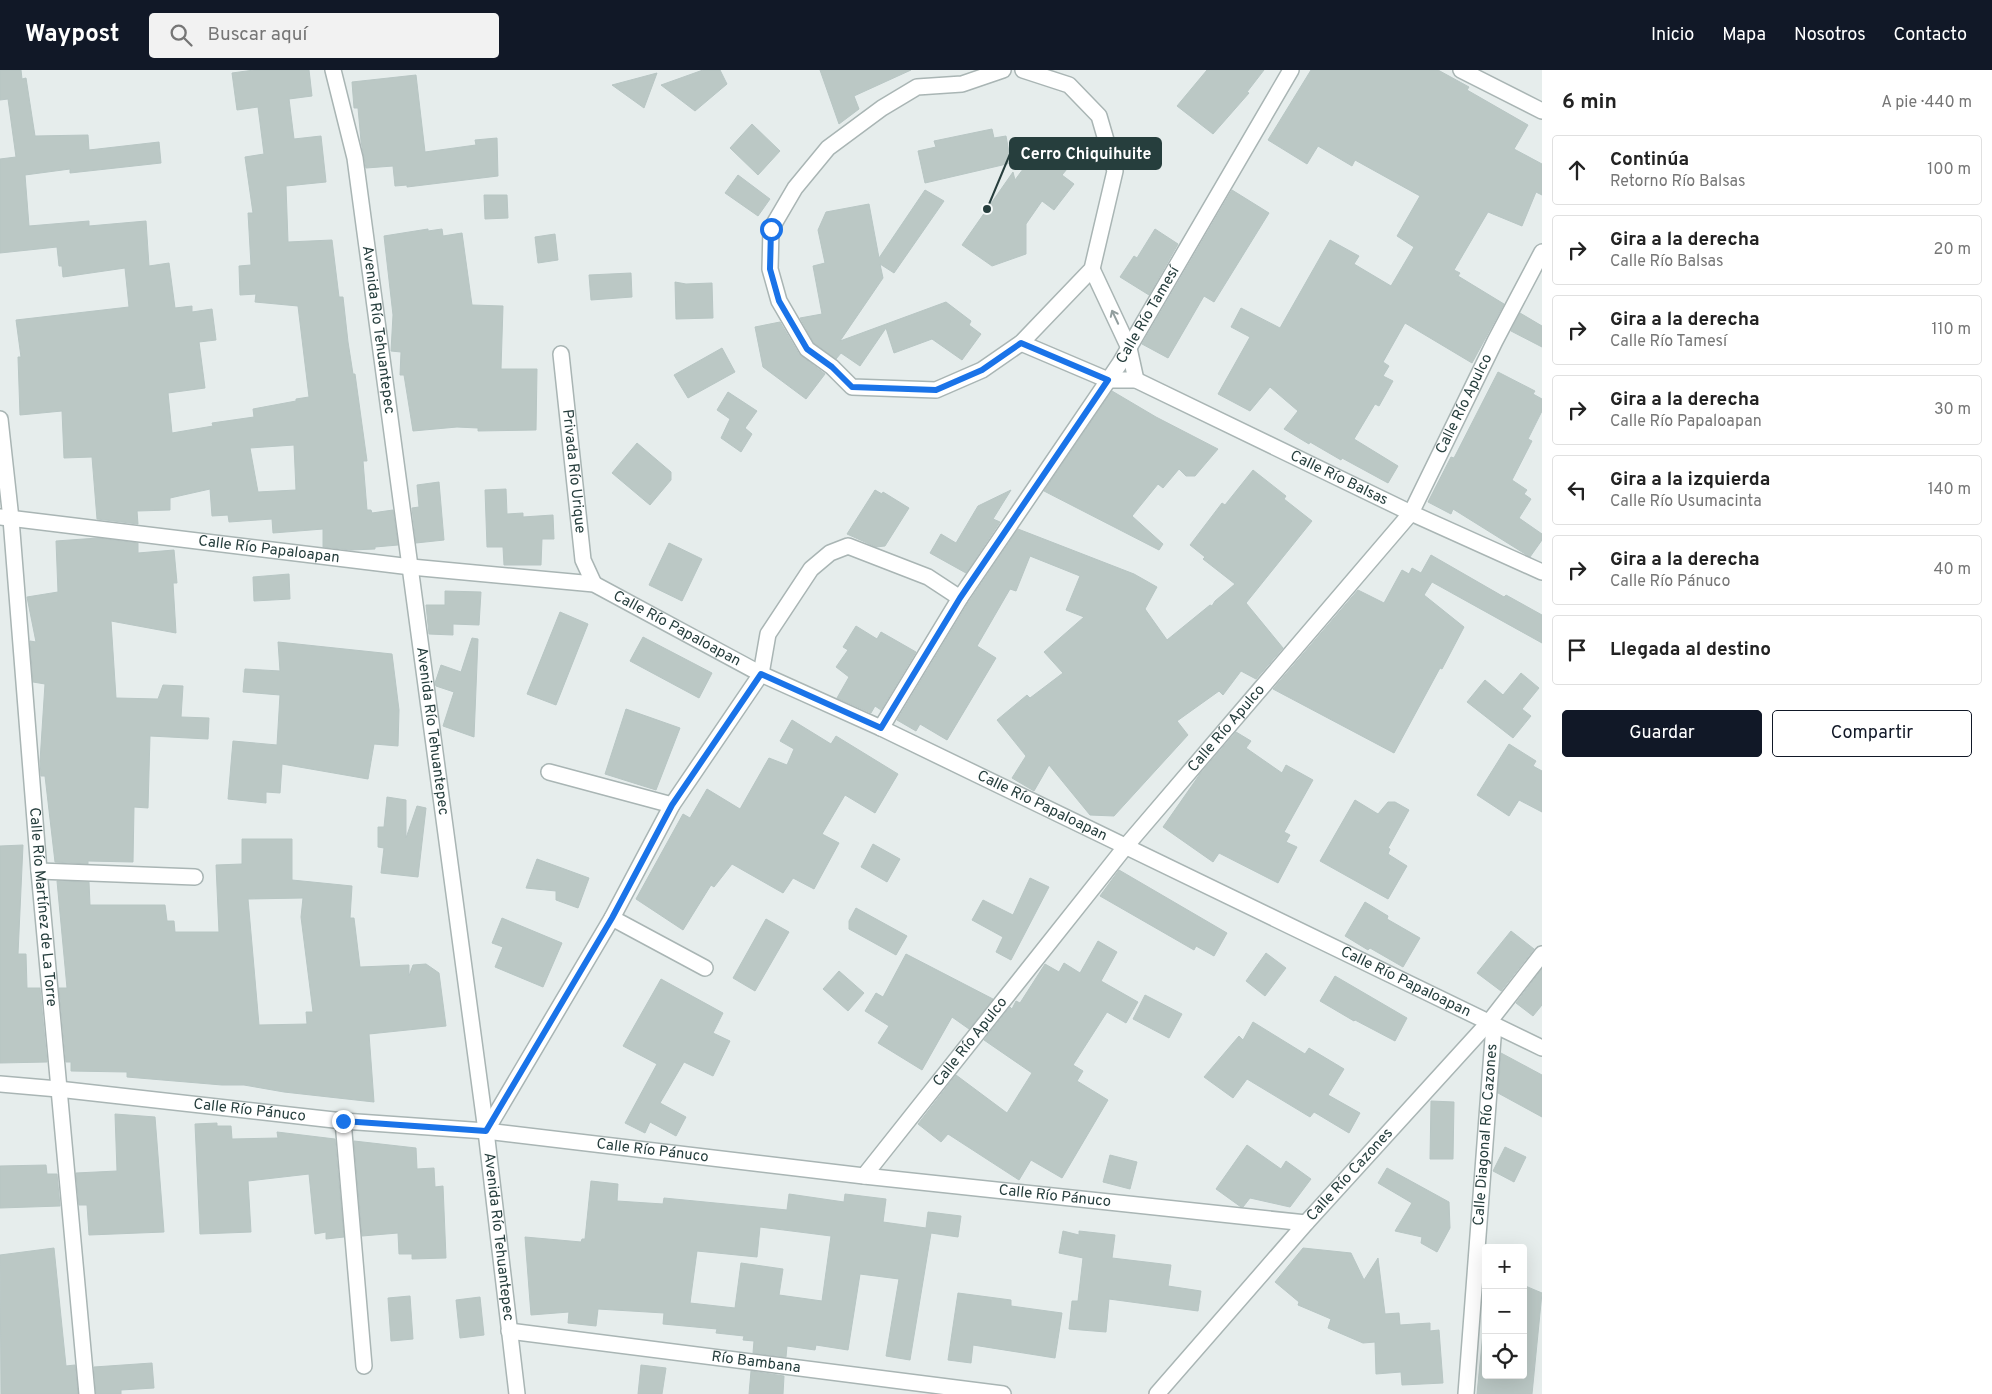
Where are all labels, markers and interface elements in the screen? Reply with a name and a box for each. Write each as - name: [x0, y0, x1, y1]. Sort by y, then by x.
- search box: [149, 13, 499, 58]
- text: Waypost: [25, 20, 119, 50]
- icon: search: [167, 21, 195, 49]
- text: Buscar aquí: [207, 23, 307, 47]
- text: Inicio: [1651, 24, 1694, 47]
- text: Mapa: [1722, 24, 1766, 47]
- text: Nosotros: [1794, 24, 1866, 47]
- text: Contacto: [1894, 24, 1967, 47]
- text: 6 min: [1562, 89, 1617, 116]
- text: A pie · 440 m: [1881, 93, 1972, 113]
- callout: Cerro Chiquihuite: [1010, 138, 1161, 169]
- text: Cerro Chiquihuite: [1021, 145, 1152, 165]
- text: Continúa: [1610, 148, 1689, 172]
- icon: ahead: [1563, 156, 1591, 184]
- text: 100 m: [1927, 160, 1971, 180]
- text: Retorno Río Balsas: [1610, 172, 1745, 192]
- route start: [760, 218, 783, 241]
- text: Gira a la derecha: [1610, 228, 1760, 252]
- icon: right: [1563, 236, 1591, 264]
- text: 20 m: [1934, 240, 1971, 260]
- street label: Avenida Río Tehuantepec: [357, 244, 399, 415]
- text: Calle Río Balsas: [1610, 252, 1723, 272]
- street label: Calle Río Tamesí: [1112, 262, 1184, 367]
- text: Gira a la derecha: [1610, 308, 1760, 332]
- one-way arrow: [1110, 310, 1119, 325]
- icon: right: [1563, 316, 1591, 344]
- text: 110 m: [1931, 320, 1971, 340]
- text: Calle Río Tamesí: [1610, 332, 1727, 352]
- street label: Calle Río Apulco: [1432, 351, 1497, 457]
- text: Gira a la derecha: [1610, 388, 1760, 412]
- icon: right: [1563, 396, 1591, 424]
- text: 30 m: [1934, 400, 1971, 420]
- street label: Privada Río Urique: [557, 408, 590, 534]
- text: Calle Río Papaloapan: [1610, 412, 1762, 432]
- street label: Calle Río Balsas: [1287, 446, 1391, 510]
- text: Gira a la izquierda: [1610, 468, 1770, 492]
- icon: left: [1563, 476, 1591, 504]
- text: 140 m: [1928, 480, 1971, 500]
- text: Calle Río Usumacinta: [1610, 492, 1762, 512]
- street label: Calle Río Papaloapan: [197, 532, 341, 568]
- text: Gira a la derecha: [1610, 548, 1760, 572]
- icon: right: [1563, 556, 1591, 584]
- text: 40 m: [1933, 560, 1971, 580]
- text: Calle Río Pánuco: [1610, 572, 1730, 592]
- street label: Calle Río Papaloapan: [610, 587, 744, 671]
- icon: arrive: [1563, 636, 1591, 664]
- text: Llegada al destino: [1610, 638, 1771, 662]
- street label: Avenida Río Tehuantepec: [411, 646, 453, 816]
- street label: Calle Río Apulco: [1184, 681, 1269, 776]
- button: Guardar: [1562, 710, 1762, 757]
- button: Compartir: [1772, 710, 1972, 757]
- street label: Calle Río Papaloapan: [974, 766, 1110, 846]
- street label: Calle Río Martínez de La Torre: [24, 807, 61, 1008]
- street label: Calle Río Papaloapan: [1337, 942, 1474, 1022]
- street label: Calle Río Apulco: [929, 993, 1012, 1091]
- street label: Calle Diagonal Río Cazones: [1469, 1043, 1502, 1226]
- street label: Calle Río Pánuco: [192, 1095, 307, 1126]
- route end: [332, 1110, 355, 1133]
- street label: Calle Río Cazones: [1303, 1124, 1397, 1225]
- street label: Calle Río Pánuco: [595, 1135, 710, 1167]
- street label: Avenida Río Tehuantepec: [479, 1151, 518, 1322]
- street label: Calle Río Pánuco: [998, 1181, 1112, 1212]
- map controls: [1482, 1244, 1527, 1379]
- button: +: [1482, 1244, 1527, 1289]
- button: −: [1482, 1289, 1527, 1334]
- button: locate: [1482, 1334, 1527, 1379]
- street label: Río Bambana: [710, 1347, 802, 1378]

